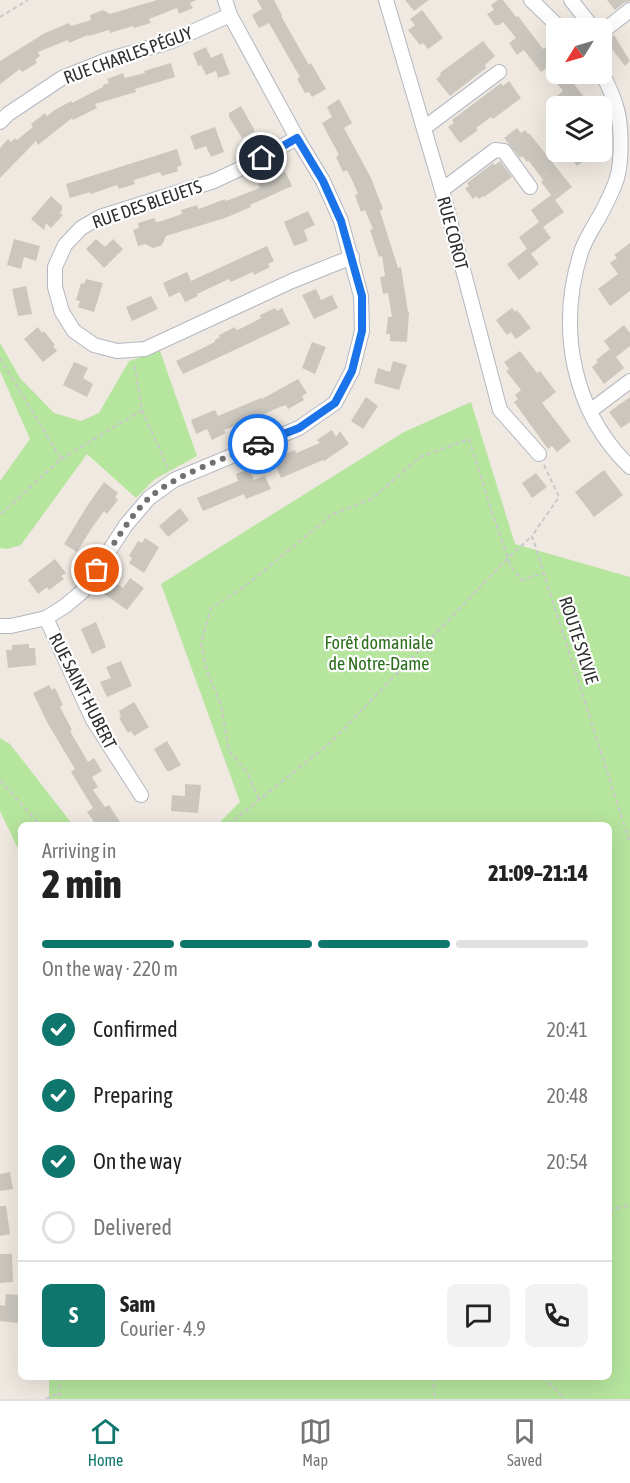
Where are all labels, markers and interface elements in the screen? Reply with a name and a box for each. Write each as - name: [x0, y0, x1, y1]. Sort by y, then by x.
- north arrow: [546, 18, 612, 84]
- map controls: [546, 18, 612, 162]
- street label: RUE CHARLES PÉGUY: [61, 22, 195, 88]
- button: layers: [546, 96, 612, 162]
- pin: [236, 132, 287, 183]
- icon: home: [245, 141, 278, 174]
- street label: RUE DES BLEUETS: [89, 175, 205, 233]
- street label: RUE COROT: [433, 194, 473, 272]
- courier: [228, 414, 288, 474]
- icon: car: [242, 428, 275, 461]
- pin: [71, 544, 122, 595]
- icon: bag: [80, 553, 113, 586]
- street label: ROUTE SYLVIE: [555, 594, 603, 687]
- street label: RUE SAINT-HUBERT: [45, 630, 121, 752]
- park label: Forêt domaniale de Notre-Dame: [325, 632, 433, 674]
- text: Arriving in: [42, 839, 116, 862]
- text: 21:09–21:14: [488, 860, 588, 886]
- text: 2 min: [42, 862, 122, 906]
- text: On the way · 220 m: [42, 957, 178, 980]
- icon: check: [42, 1013, 75, 1046]
- text: Confirmed: [93, 1016, 178, 1042]
- text: 20:41: [546, 1018, 588, 1041]
- icon: check: [42, 1079, 75, 1112]
- text: Preparing: [93, 1082, 173, 1108]
- text: 20:48: [546, 1084, 588, 1107]
- icon: check: [42, 1145, 75, 1178]
- text: On the way: [93, 1148, 182, 1174]
- text: 20:54: [546, 1150, 588, 1173]
- text: Delivered: [93, 1214, 172, 1240]
- button: chat: [447, 1284, 510, 1347]
- button: phone: [525, 1284, 588, 1347]
- text: Sam: [120, 1291, 155, 1317]
- text: S: [69, 1302, 78, 1328]
- text: Courier · 4.9: [120, 1317, 206, 1340]
- tab: Home: [88, 1415, 123, 1469]
- tab: Map: [299, 1415, 332, 1469]
- tab: Saved: [507, 1415, 542, 1469]

